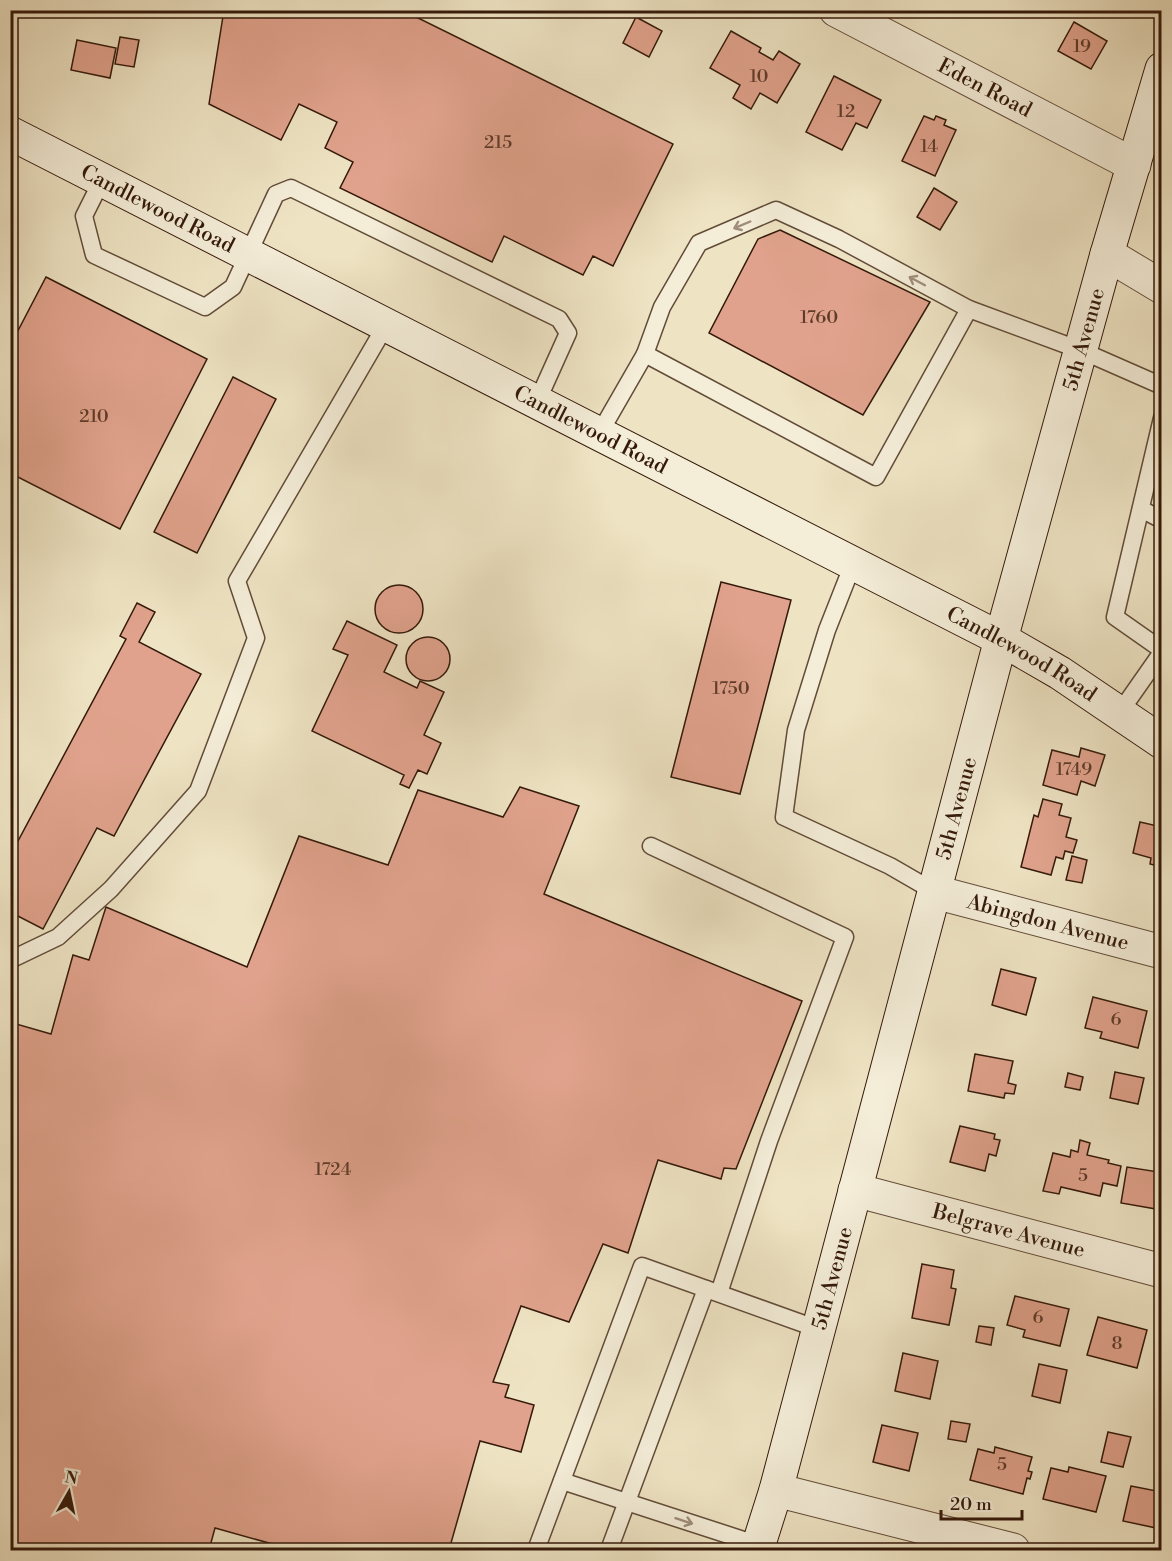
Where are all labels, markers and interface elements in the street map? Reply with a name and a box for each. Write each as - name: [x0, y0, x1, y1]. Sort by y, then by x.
- house number: 19: [1073, 35, 1091, 58]
- street label: Eden Road: [933, 53, 1036, 124]
- house number: 10: [749, 65, 769, 88]
- house number: 12: [837, 100, 855, 123]
- house number: 215: [484, 131, 512, 154]
- house number: 14: [920, 135, 938, 158]
- street label: Candlewood Road: [76, 159, 239, 259]
- one-way arrow: [733, 220, 752, 231]
- one-way arrow: [909, 275, 927, 286]
- street label: 5th Avenue: [1058, 285, 1111, 394]
- house number: 1760: [800, 306, 838, 329]
- street label: Candlewood Road: [509, 380, 672, 480]
- house number: 210: [79, 405, 109, 428]
- street label: Candlewood Road: [942, 601, 1101, 708]
- house number: 1750: [712, 677, 750, 700]
- street label: 5th Avenue: [931, 754, 983, 863]
- house number: 1749: [1056, 758, 1092, 781]
- street label: Abingdon Avenue: [963, 889, 1132, 957]
- house number: 6: [1111, 1008, 1122, 1031]
- house number: 1724: [315, 1158, 352, 1181]
- house number: 5: [1078, 1164, 1088, 1187]
- street label: Belgrave Avenue: [928, 1199, 1088, 1264]
- street label: 5th Avenue: [807, 1224, 859, 1333]
- house number: 6: [1033, 1306, 1044, 1329]
- house number: 8: [1111, 1332, 1123, 1355]
- house number: 5: [997, 1453, 1007, 1476]
- north arrow: [39, 1462, 99, 1522]
- text: N: [63, 1467, 79, 1489]
- scale bar: [941, 1483, 1022, 1521]
- text: 20 m: [950, 1493, 992, 1516]
- one-way arrow: [674, 1516, 693, 1527]

